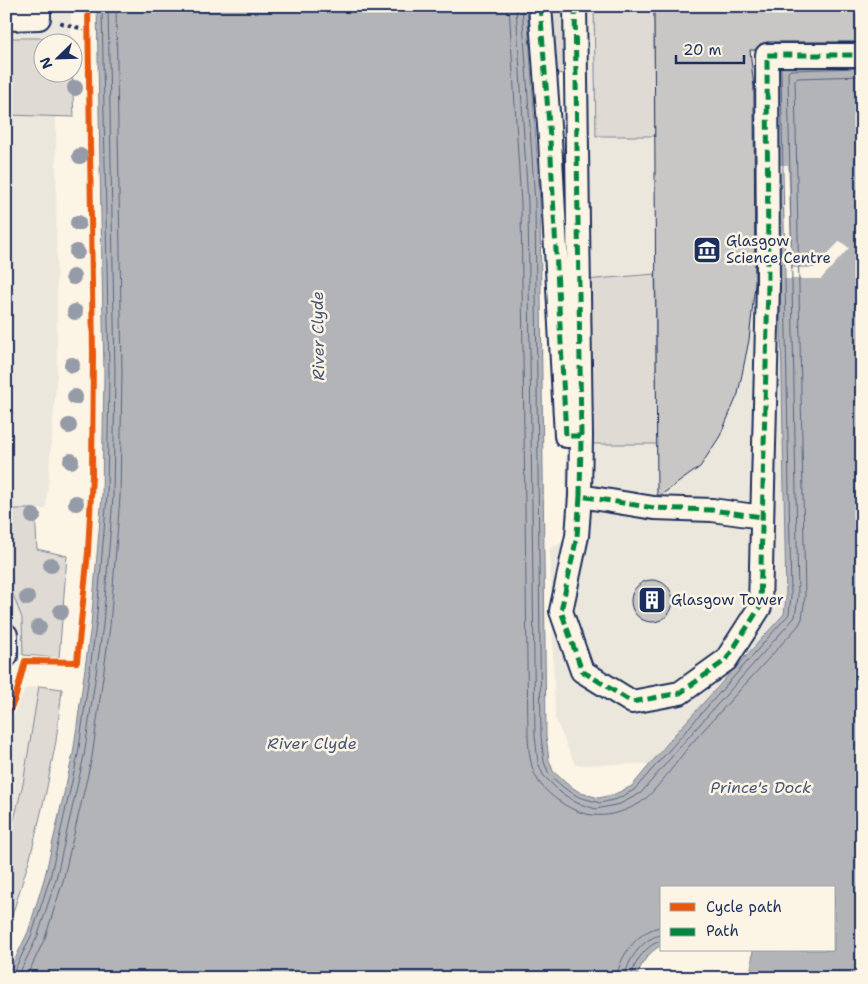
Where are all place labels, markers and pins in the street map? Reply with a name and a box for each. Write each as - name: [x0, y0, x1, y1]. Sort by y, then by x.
- place label: Glasgow Science Centre: [726, 231, 831, 268]
- museum icon: Glasgow Science Centre: [692, 235, 722, 265]
- building icon: Glasgow Tower: [637, 585, 667, 615]
- place label: Glasgow Tower: [671, 590, 784, 610]

